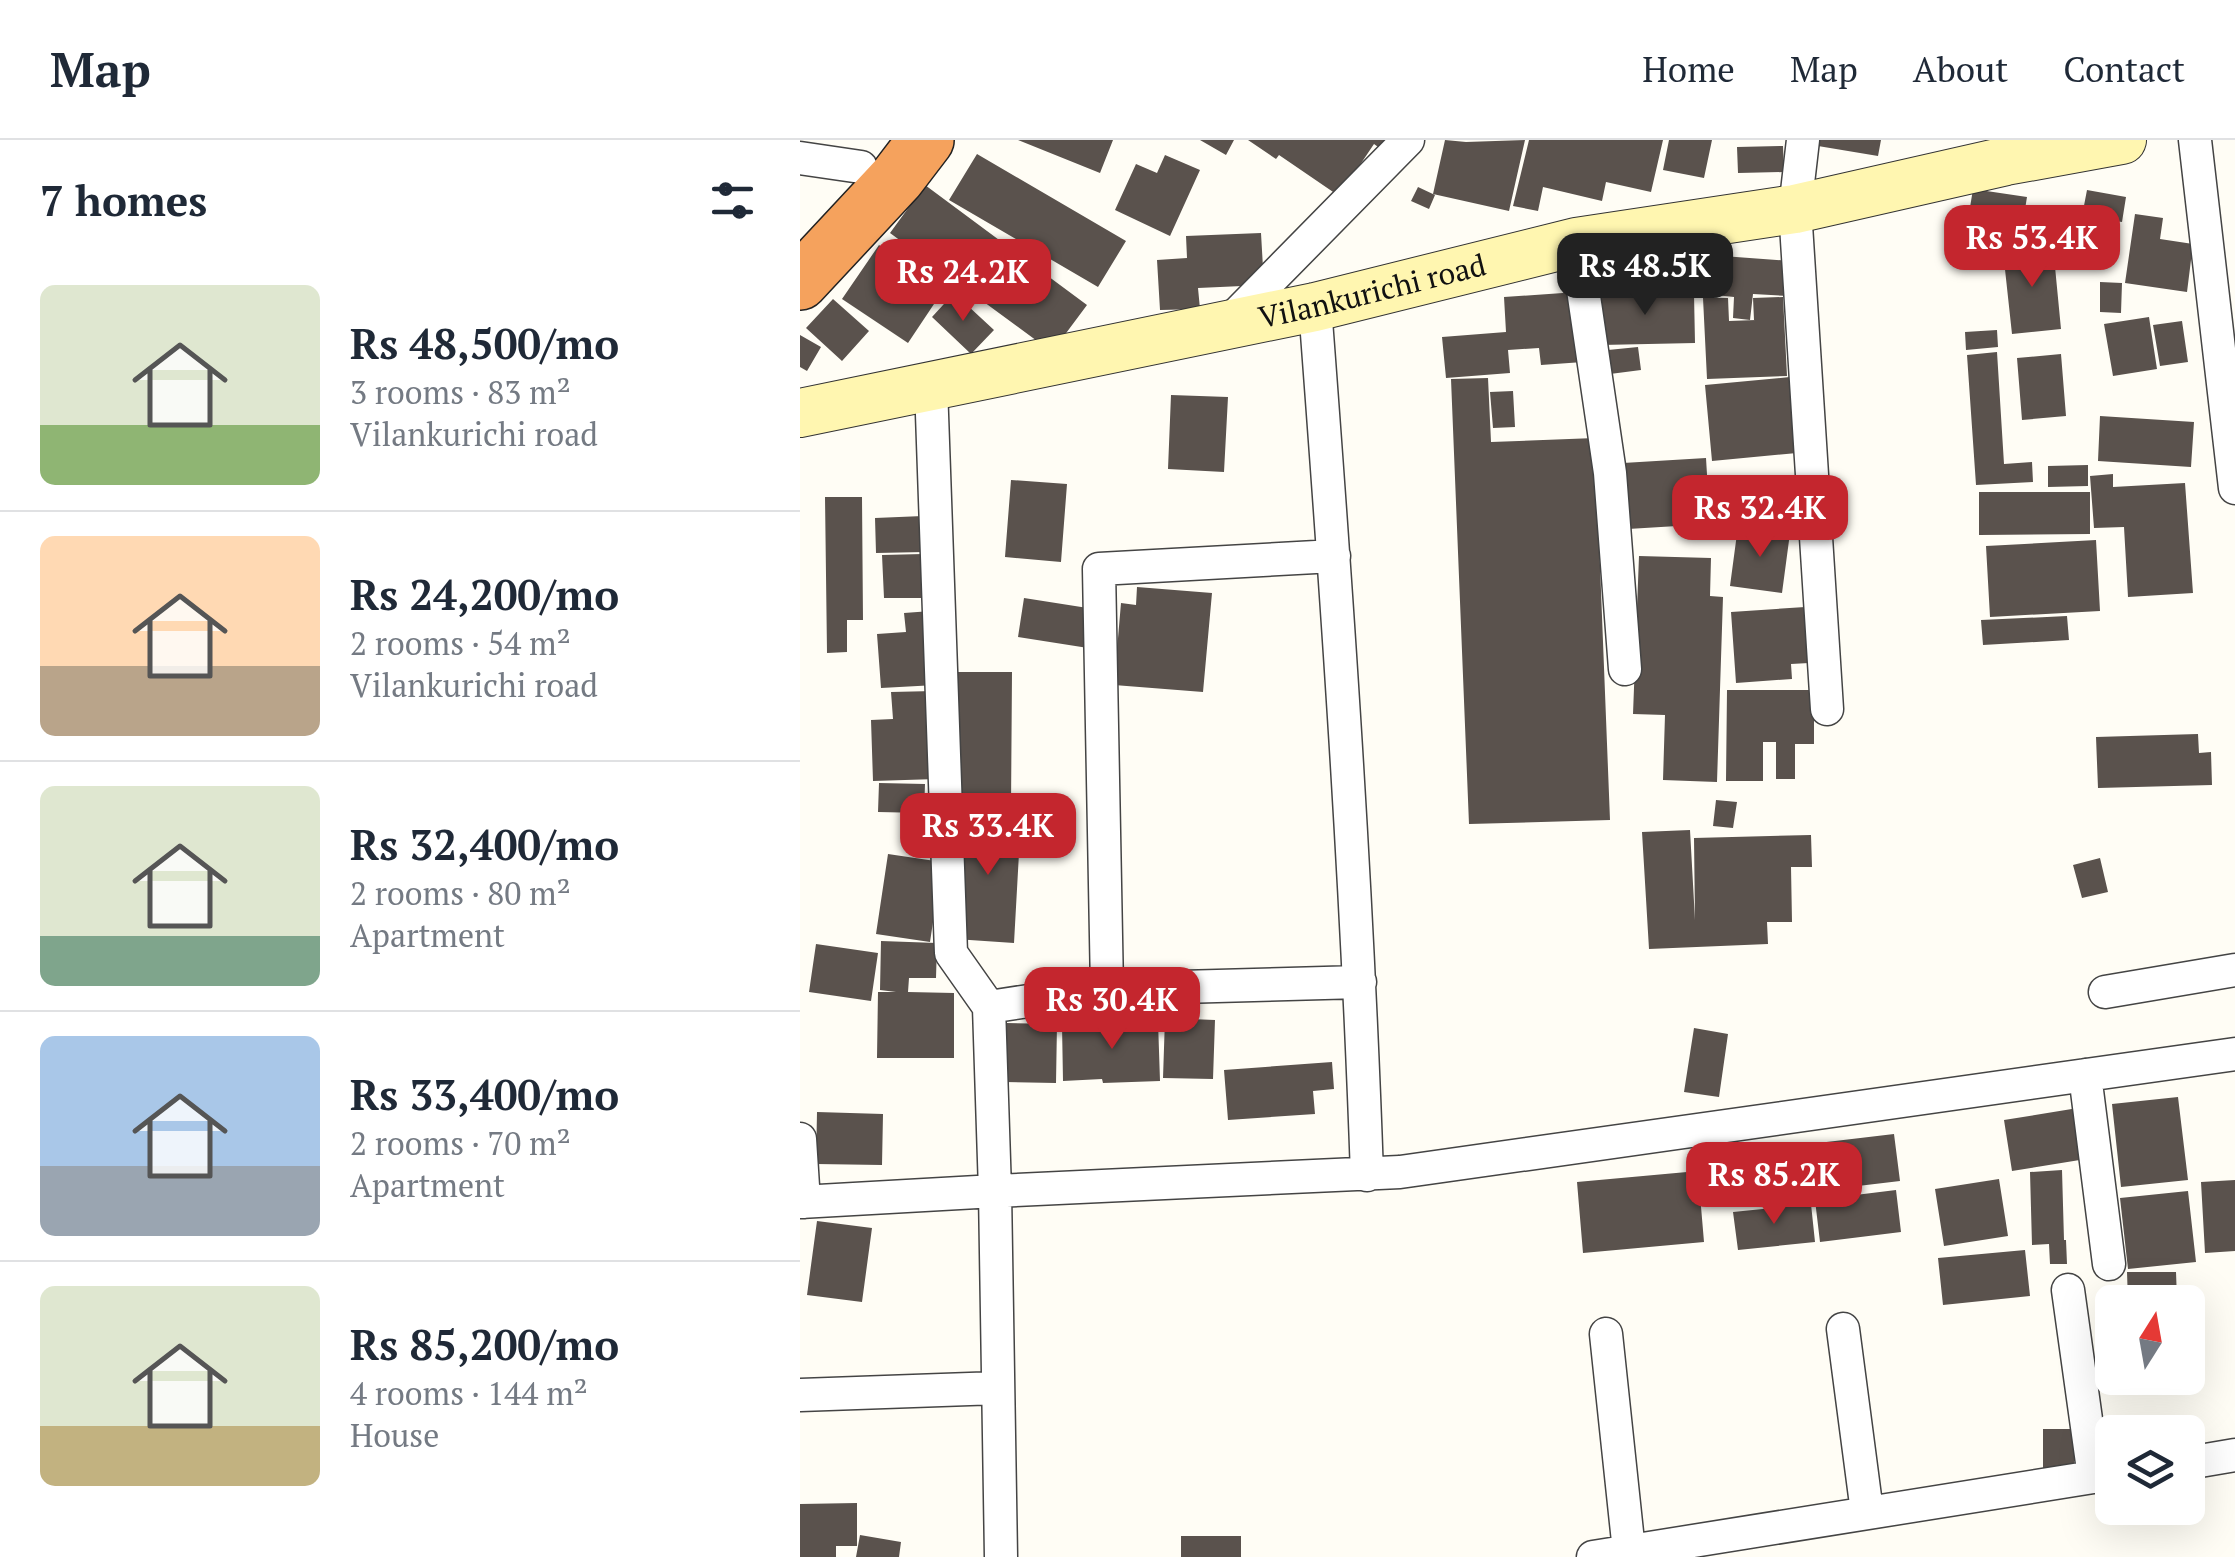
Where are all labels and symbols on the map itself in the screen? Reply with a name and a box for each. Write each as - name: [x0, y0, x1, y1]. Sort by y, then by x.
- pin: Rs 53.4K: [1929, 205, 2135, 290]
- pin: Rs 48.5K: [1542, 233, 1748, 318]
- pin: Rs 24.2K: [860, 239, 1066, 324]
- street label: Vilankurichi road: [1255, 244, 1490, 337]
- pin: Rs 32.4K: [1657, 475, 1863, 560]
- pin: Rs 33.4K: [885, 793, 1091, 878]
- pin: Rs 30.4K: [1009, 967, 1215, 1052]
- pin: Rs 85.2K: [1671, 1142, 1877, 1227]
- north arrow: [2095, 1285, 2205, 1395]

